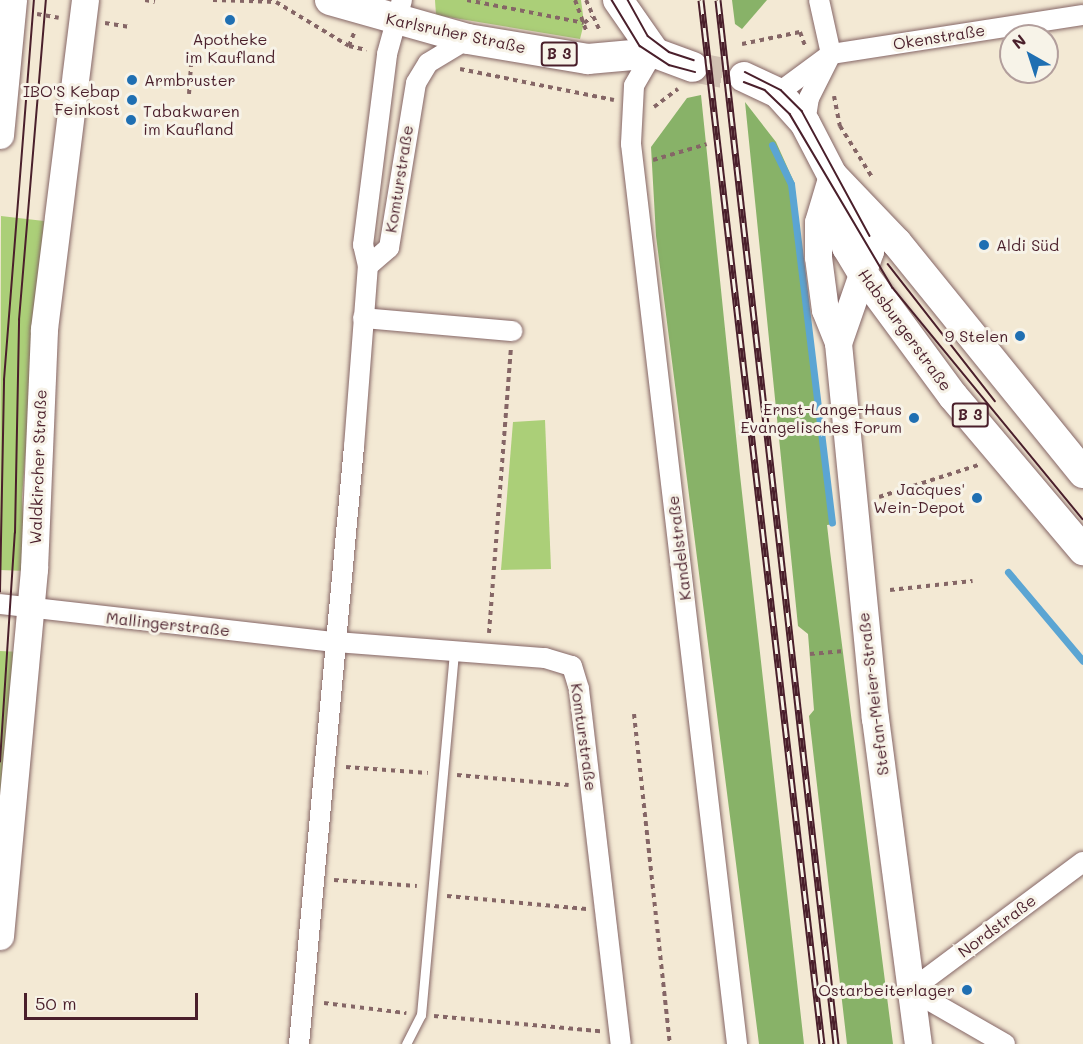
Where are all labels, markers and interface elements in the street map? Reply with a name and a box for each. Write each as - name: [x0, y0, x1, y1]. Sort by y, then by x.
- street label: Karlsruher Straße: [384, 9, 528, 57]
- marker: Apotheke im Kaufland: [223, 13, 237, 27]
- street label: Okenstraße: [892, 20, 986, 54]
- north arrow: [999, 24, 1059, 84]
- place label: Apotheke im Kaufland: [185, 29, 275, 67]
- text: N: [1007, 29, 1030, 53]
- road number: B 3: [540, 42, 578, 66]
- place label: Armbruster: [144, 70, 236, 90]
- marker: Armbruster: [125, 73, 139, 87]
- place label: IBO'S Kebap Feinkost: [23, 81, 120, 119]
- marker: IBO'S Kebap Feinkost: [125, 93, 139, 107]
- place label: Tabakwaren im Kaufland: [143, 101, 240, 139]
- marker: Tabakwaren im Kaufland: [124, 113, 138, 127]
- street label: Komturstraße: [381, 124, 417, 234]
- place label: Aldi Süd: [996, 235, 1059, 255]
- marker: Aldi Süd: [977, 238, 991, 252]
- street label: Habsburgerstraße: [854, 265, 956, 395]
- place label: 9 Stelen: [945, 326, 1008, 346]
- marker: 9 Stelen: [1013, 329, 1027, 343]
- street label: Waldkircher Straße: [26, 389, 50, 545]
- place label: Ernst-Lange-Haus Evangelisches Forum: [740, 399, 902, 437]
- road number: B 3: [950, 403, 990, 427]
- marker: Ernst-Lange-Haus Evangelisches Forum: [907, 411, 921, 425]
- place label: Jacques' Wein-Depot: [873, 479, 965, 517]
- marker: Jacques' Wein-Depot: [970, 491, 984, 505]
- street label: Kandelstraße: [663, 494, 695, 602]
- street label: Mallingerstraße: [105, 608, 231, 640]
- street label: Stefan-Meier-Straße: [853, 611, 893, 777]
- street label: Komturstraße: [567, 682, 601, 792]
- street label: Nordstraße: [954, 891, 1040, 961]
- place label: Ostarbeiterlager: [818, 980, 955, 1000]
- scale bar: [27, 981, 201, 1019]
- marker: Ostarbeiterlager: [960, 983, 974, 997]
- text: 50 m: [35, 991, 77, 1015]

